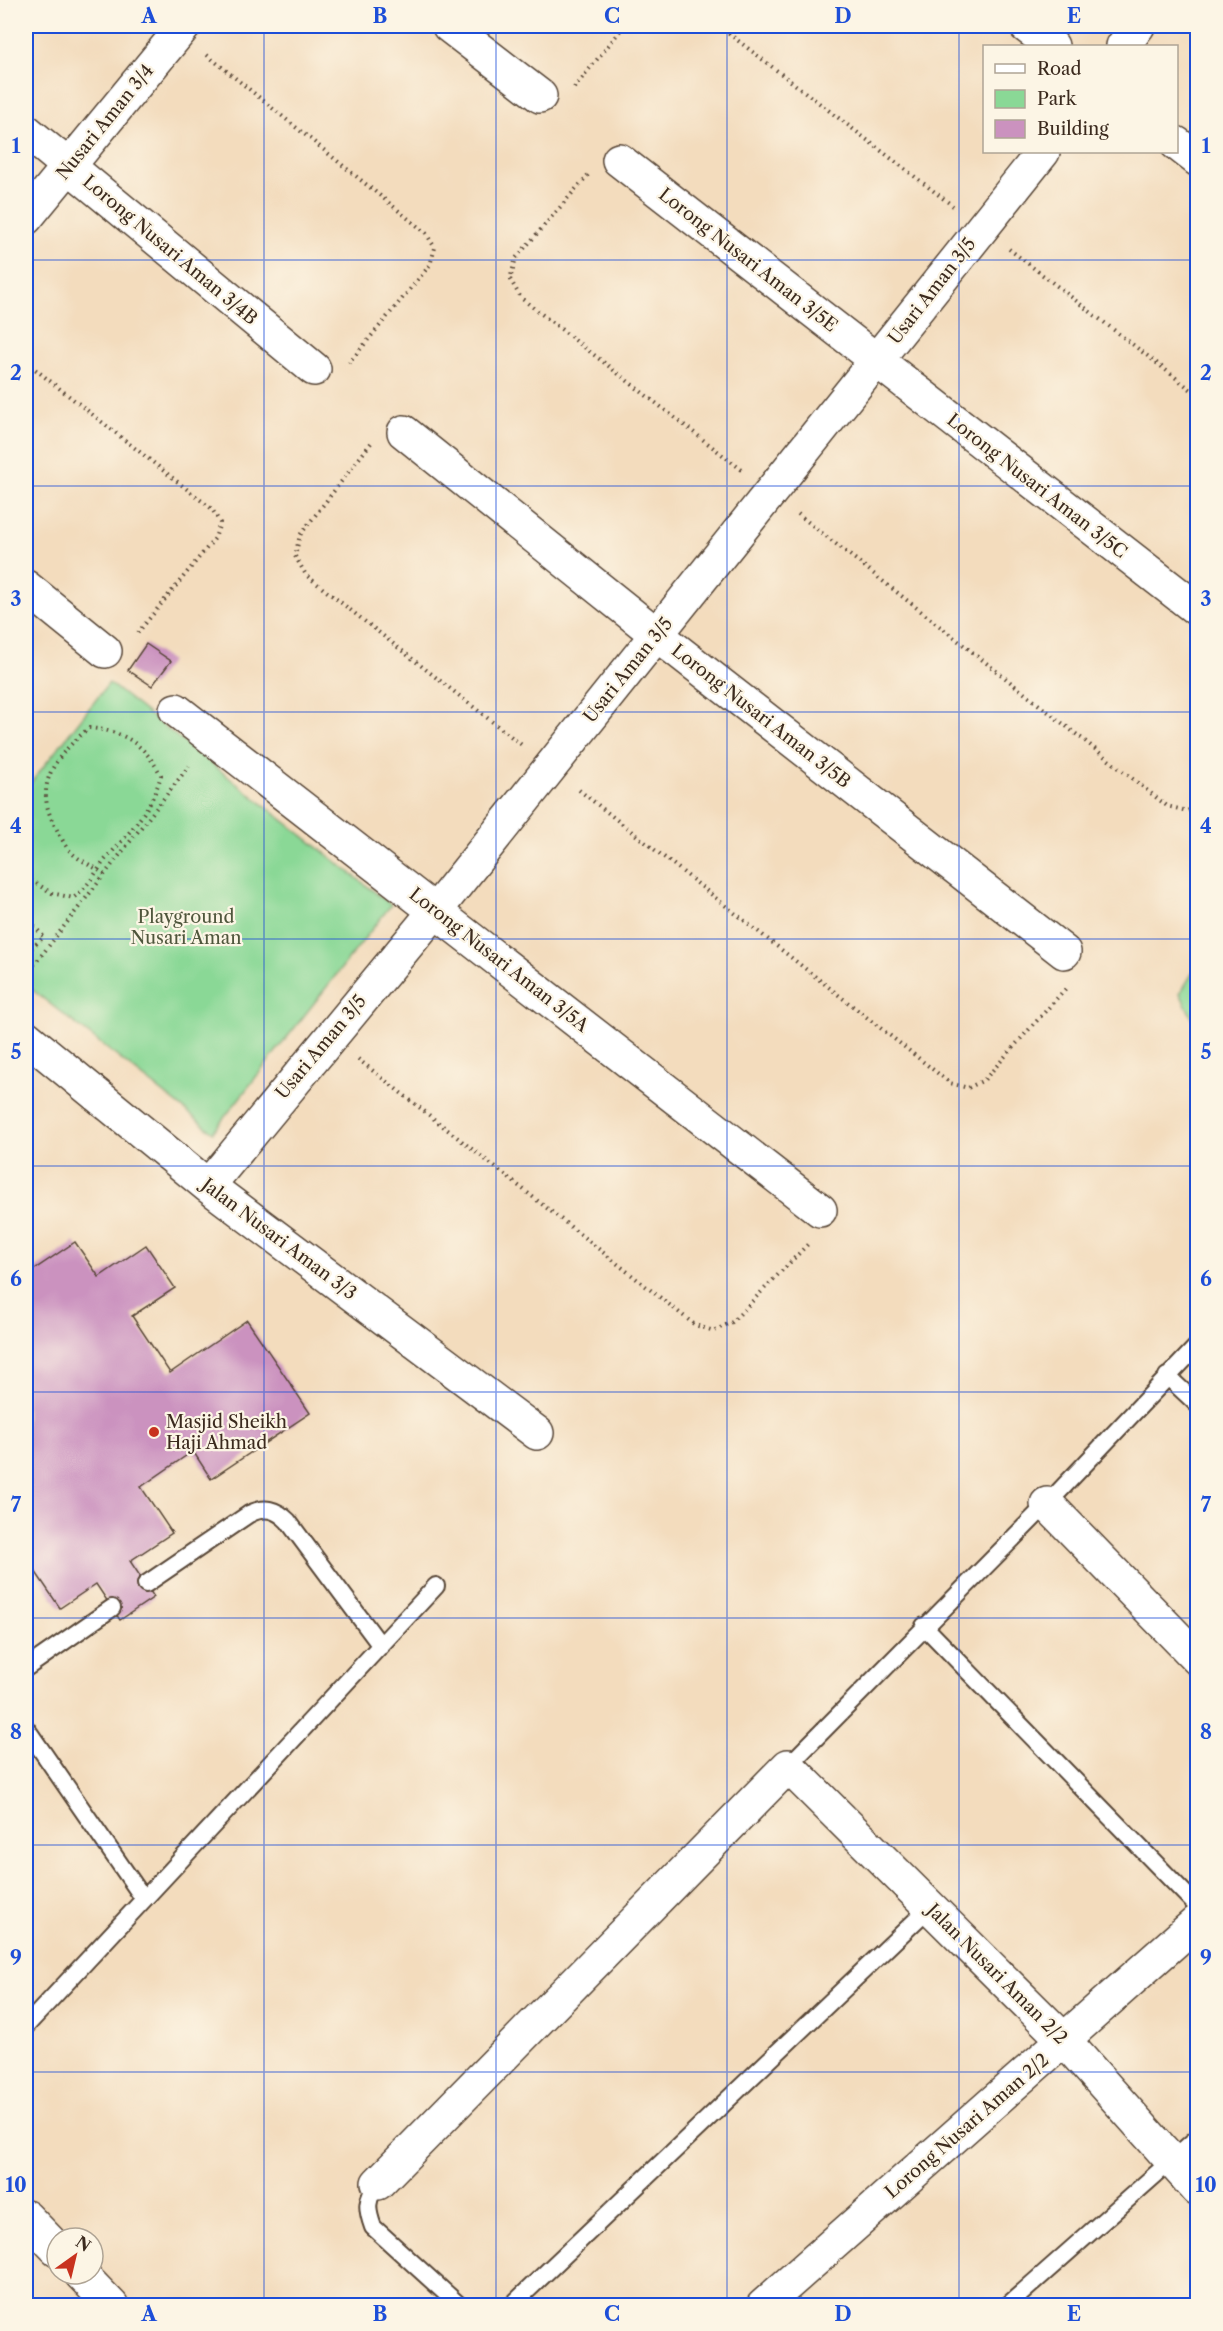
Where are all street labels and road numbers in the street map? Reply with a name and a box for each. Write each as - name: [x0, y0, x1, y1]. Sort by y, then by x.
- street label: Nusari Aman 3/4: [52, 60, 158, 184]
- street label: Lorong Nusari Aman 3/4B: [78, 170, 262, 330]
- street label: Lorong Nusari Aman 3/5E: [654, 183, 842, 337]
- street label: Usari Aman 3/5: [884, 233, 980, 349]
- street label: Lorong Nusari Aman 3/5C: [943, 409, 1131, 563]
- street label: Usari Aman 3/5: [579, 613, 677, 727]
- street label: Lorong Nusari Aman 3/5B: [667, 639, 855, 793]
- street label: Lorong Nusari Aman 3/5A: [405, 883, 594, 1037]
- street label: Usari Aman 3/5: [271, 990, 371, 1104]
- street label: Jalan Nusari Aman 3/3: [195, 1172, 361, 1304]
- street label: Jalan Nusari Aman 2/2: [920, 1897, 1072, 2049]
- street label: Lorong Nusari Aman 2/2: [881, 2049, 1053, 2203]

